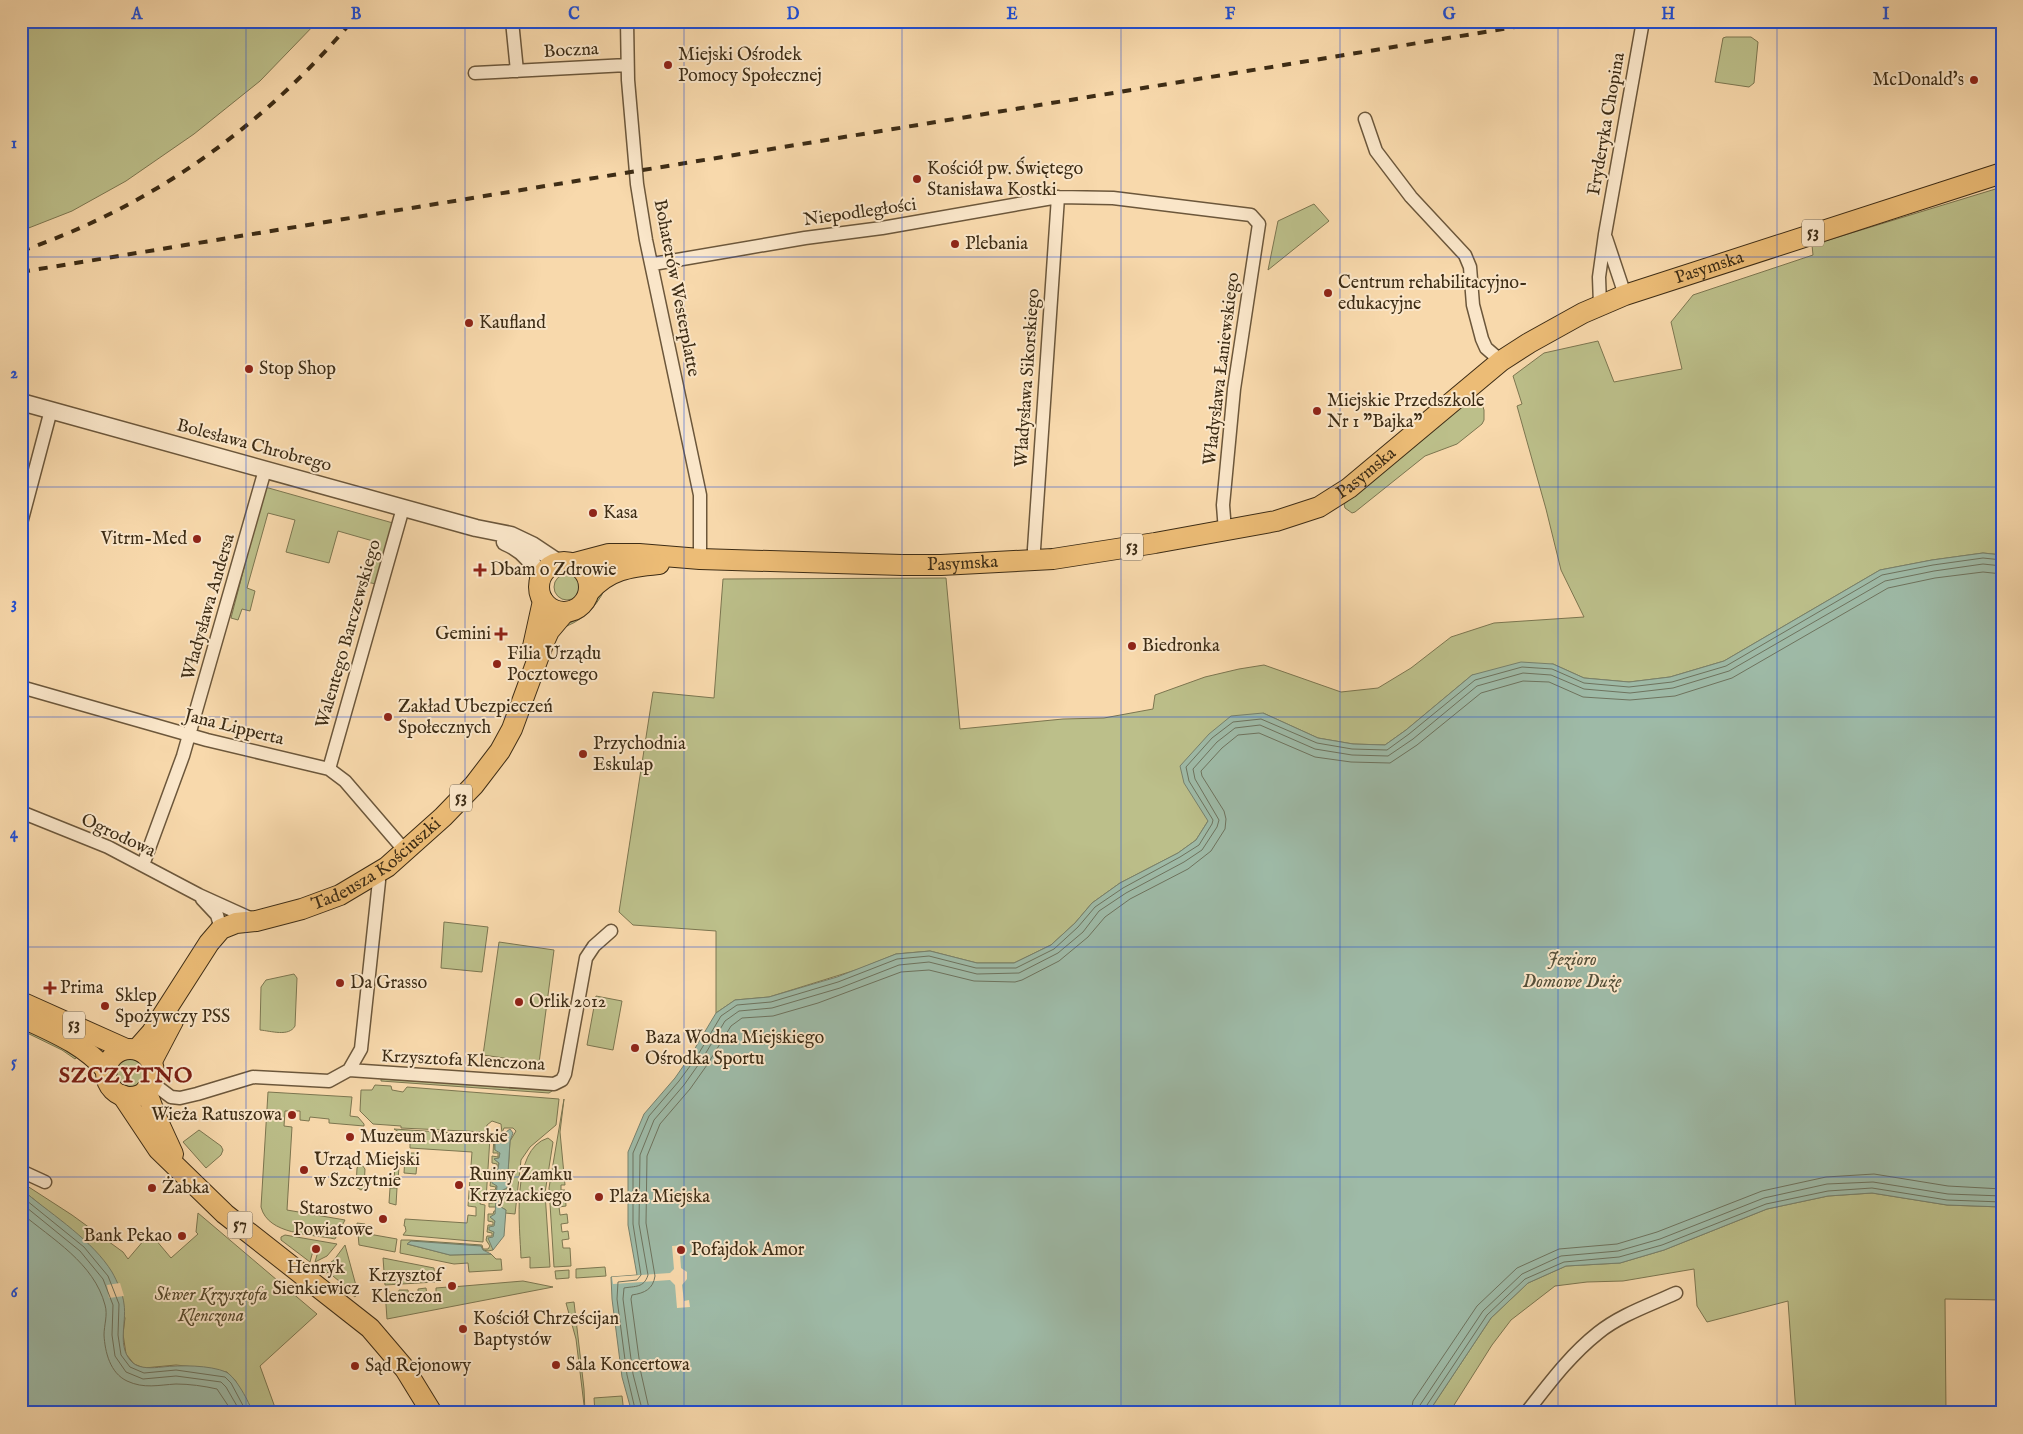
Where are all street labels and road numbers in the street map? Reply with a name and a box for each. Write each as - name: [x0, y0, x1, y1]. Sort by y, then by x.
- street label: Boczna: [543, 38, 599, 64]
- street label: Fryderyka Chopina: [1583, 51, 1631, 197]
- street label: Niepodległości: [802, 194, 918, 232]
- street label: Bohaterów Westerplatte: [648, 197, 704, 379]
- road number: 53: [1802, 220, 1824, 247]
- street label: Pasymska: [1672, 246, 1747, 290]
- street label: Władysława Łaniewskiego: [1199, 271, 1245, 467]
- street label: Władysława Sikorskiego: [1010, 287, 1046, 468]
- street label: Bolesława Chrobrego: [174, 414, 334, 478]
- street label: Pasymska: [1332, 442, 1401, 505]
- street label: Władysława Andersa: [177, 531, 241, 683]
- road number: 53: [1121, 534, 1143, 560]
- street label: Walentego Barczewskiego: [311, 537, 387, 731]
- street label: Pasymska: [927, 550, 999, 577]
- street label: Jana Lipperta: [180, 704, 286, 752]
- road number: 53: [450, 784, 472, 811]
- street label: Ogrodowa: [77, 809, 159, 863]
- street label: Tadeusza Kościuszki: [308, 813, 446, 916]
- road number: 53: [63, 1012, 85, 1038]
- street label: Krzysztofa Klenczona: [380, 1045, 546, 1077]
- road number: 57: [228, 1212, 252, 1238]

